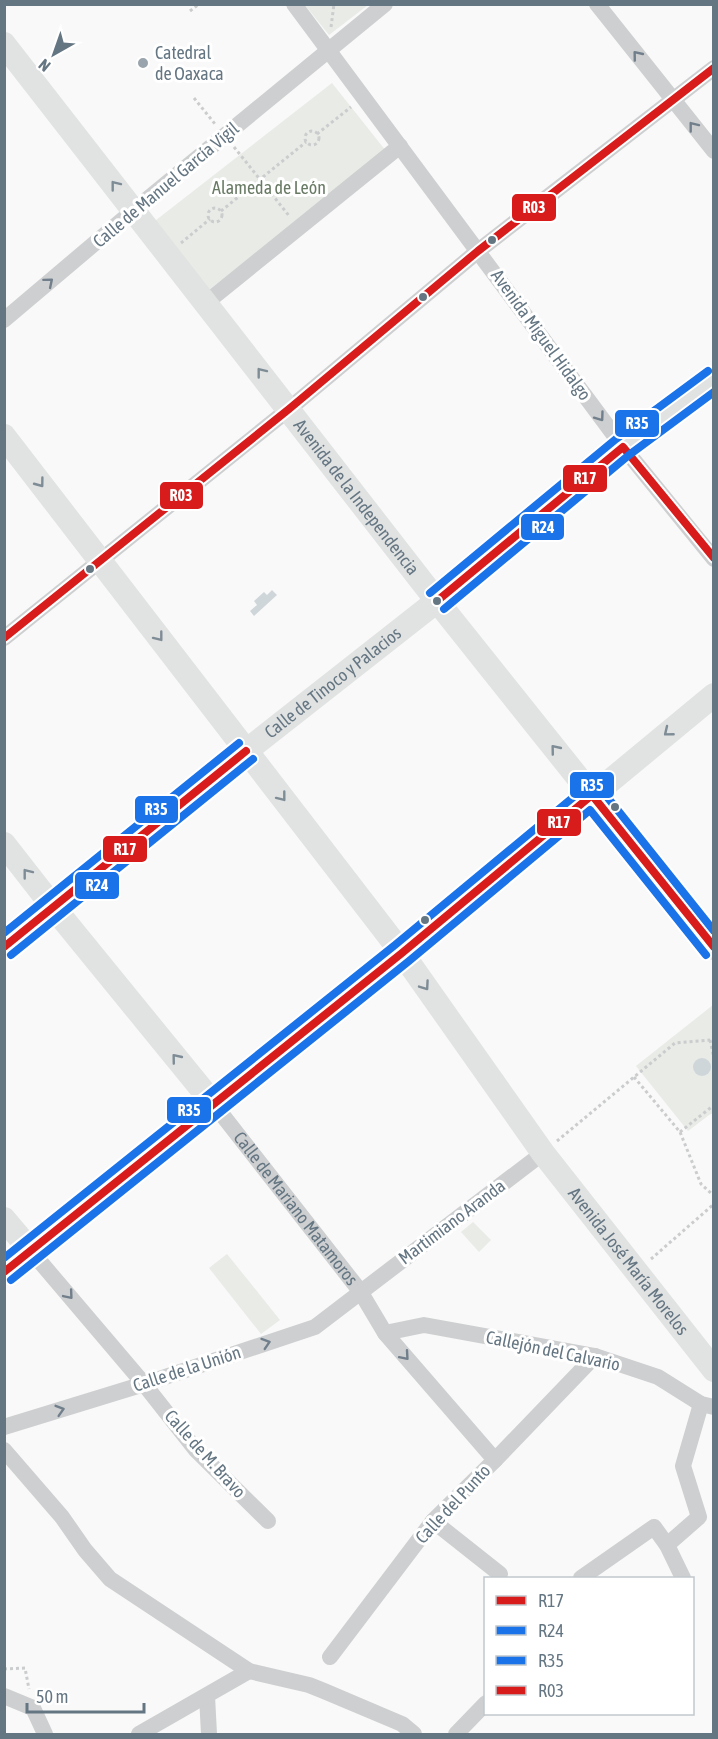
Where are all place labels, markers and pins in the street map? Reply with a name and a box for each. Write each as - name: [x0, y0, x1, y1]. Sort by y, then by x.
- place label: Catedral de Oaxaca: [155, 42, 224, 84]
- marker: Catedral de Oaxaca: [136, 56, 150, 70]
- unlabelled marker: [486, 234, 498, 246]
- unlabelled marker: [417, 291, 429, 303]
- unlabelled marker: [84, 563, 96, 575]
- unlabelled marker: [431, 595, 443, 607]
- unlabelled marker: [609, 801, 621, 813]
- unlabelled marker: [419, 914, 431, 926]

